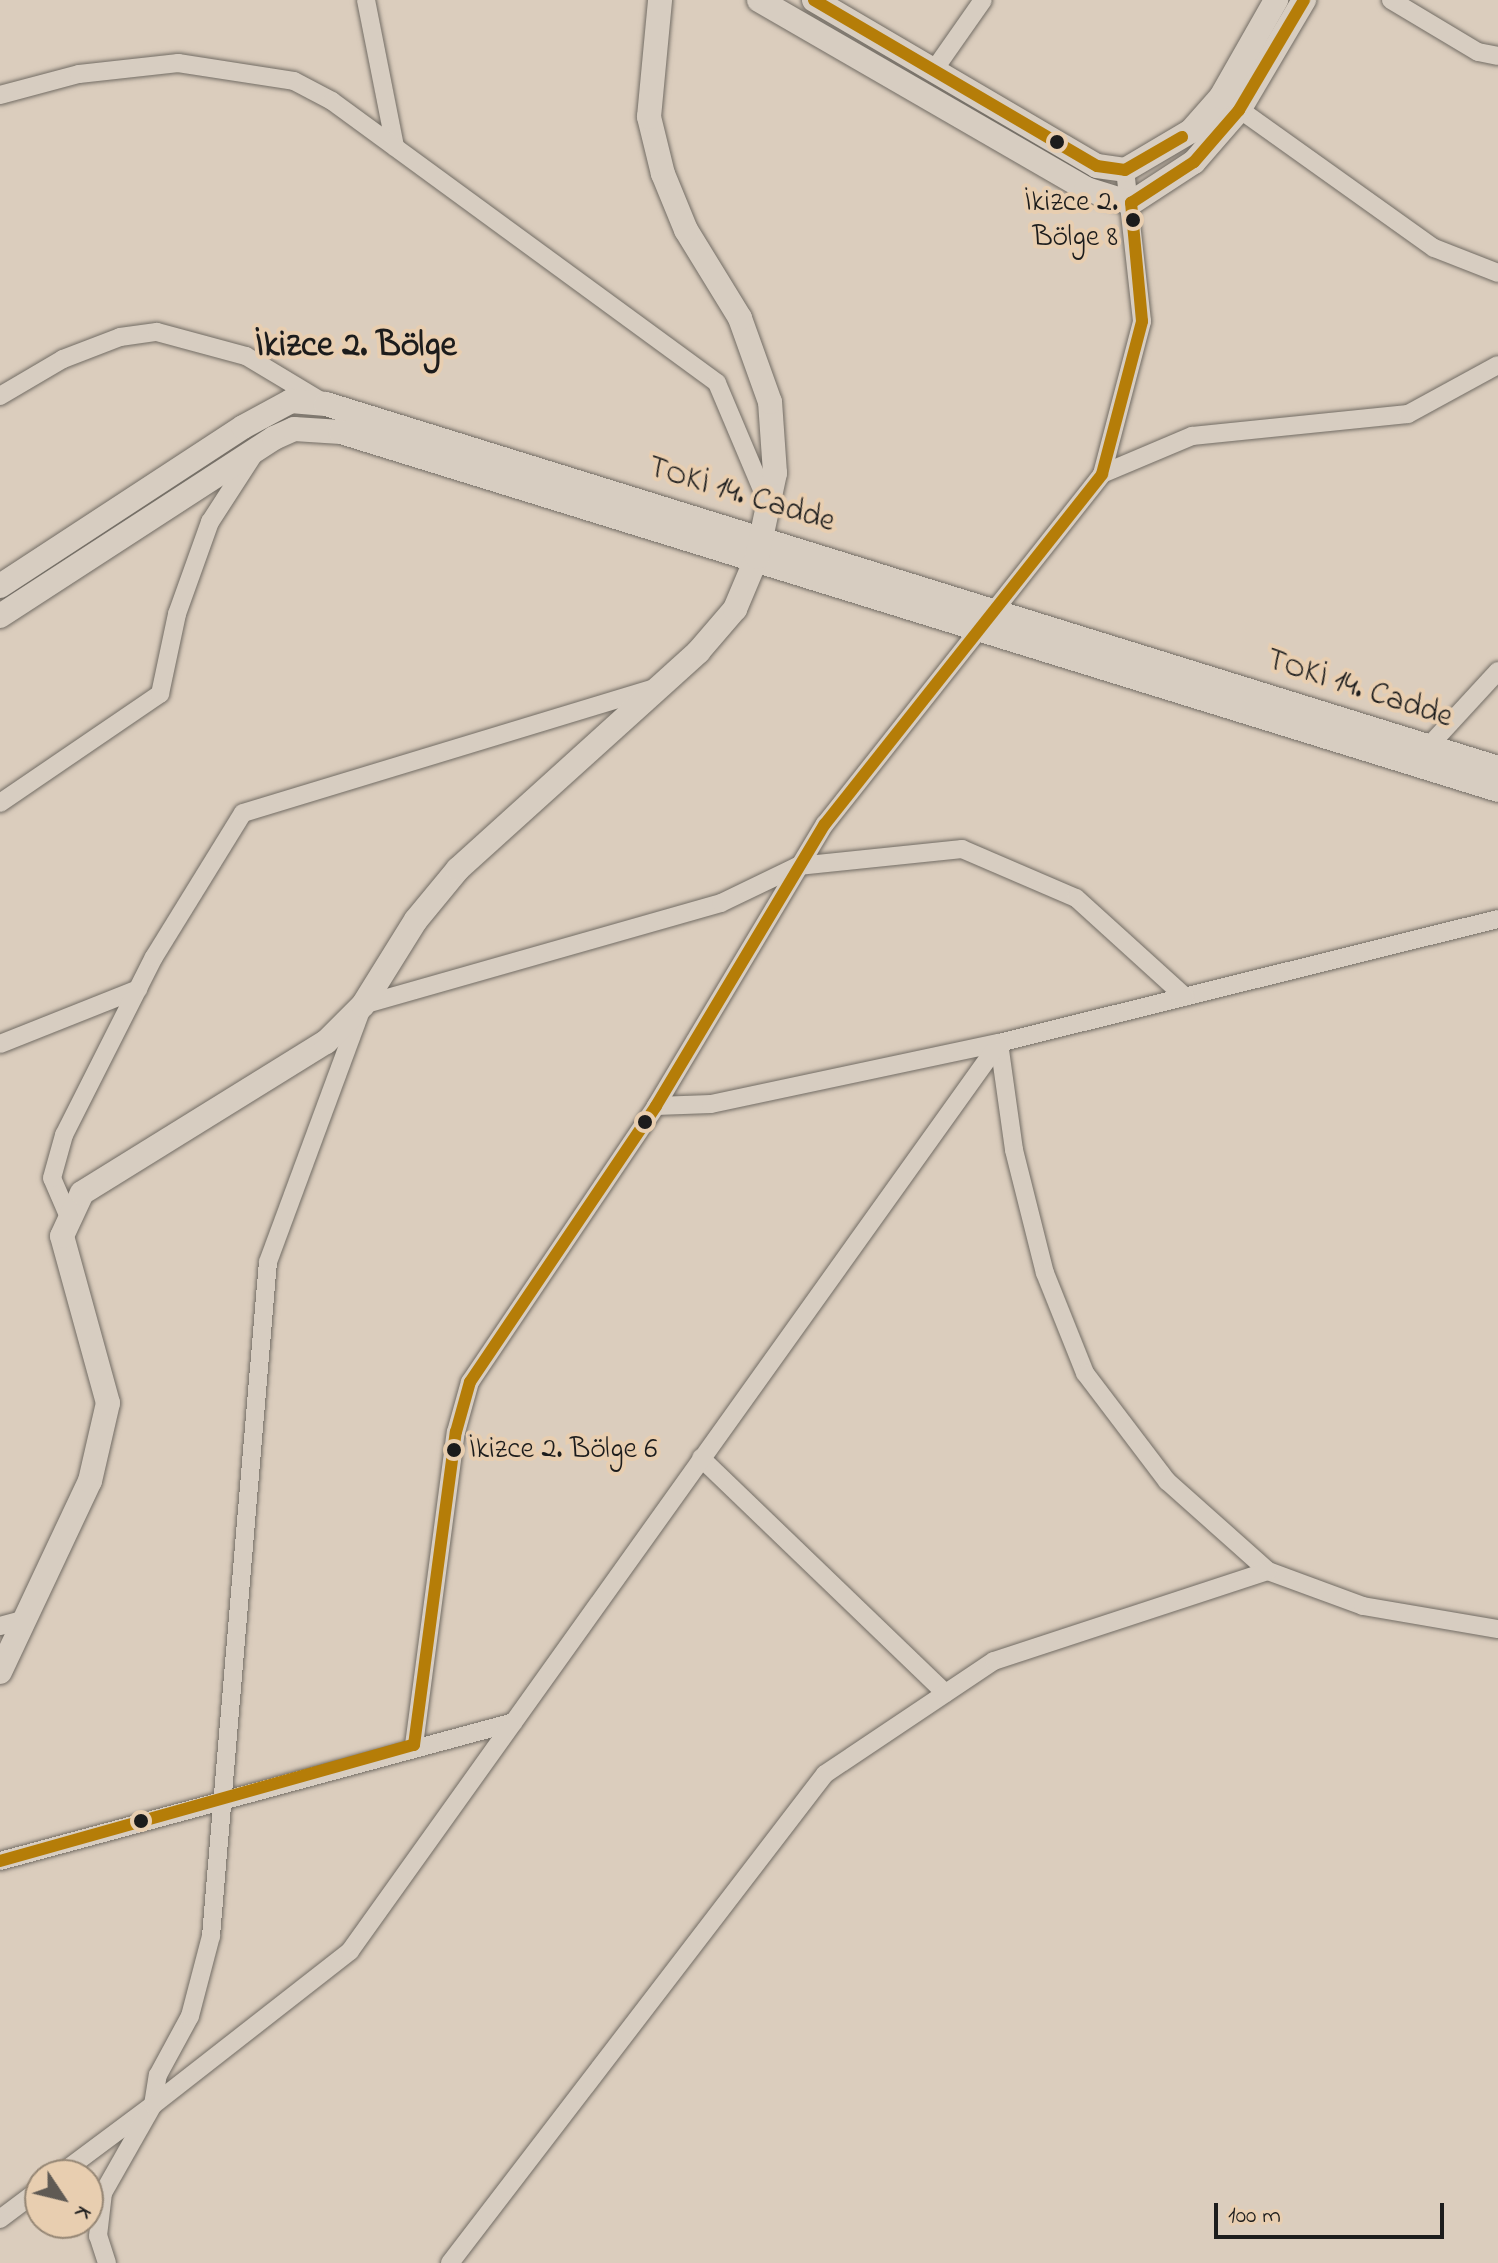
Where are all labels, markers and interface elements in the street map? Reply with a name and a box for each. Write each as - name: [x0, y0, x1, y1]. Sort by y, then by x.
- unlabelled marker: [1049, 134, 1065, 150]
- place label: İkizce 2. Bölge 8: [1025, 185, 1118, 256]
- marker: İkizce 2. Bölge 8: [1125, 212, 1141, 228]
- district label: İkizce 2. Bölge: [255, 325, 457, 369]
- street label: TOKİ 14. Cadde: [643, 449, 839, 543]
- street label: TOKİ 14. Cadde: [1261, 642, 1457, 738]
- unlabelled marker: [637, 1114, 653, 1130]
- place label: İkizce 2. Bölge 6: [469, 1432, 658, 1468]
- marker: İkizce 2. Bölge 6: [446, 1442, 462, 1458]
- unlabelled marker: [133, 1813, 149, 1829]
- north arrow: [24, 2159, 104, 2239]
- scale bar: [1218, 2187, 1448, 2237]
- text: K: [66, 2198, 98, 2225]
- text: 100 m: [1228, 2199, 1281, 2234]

